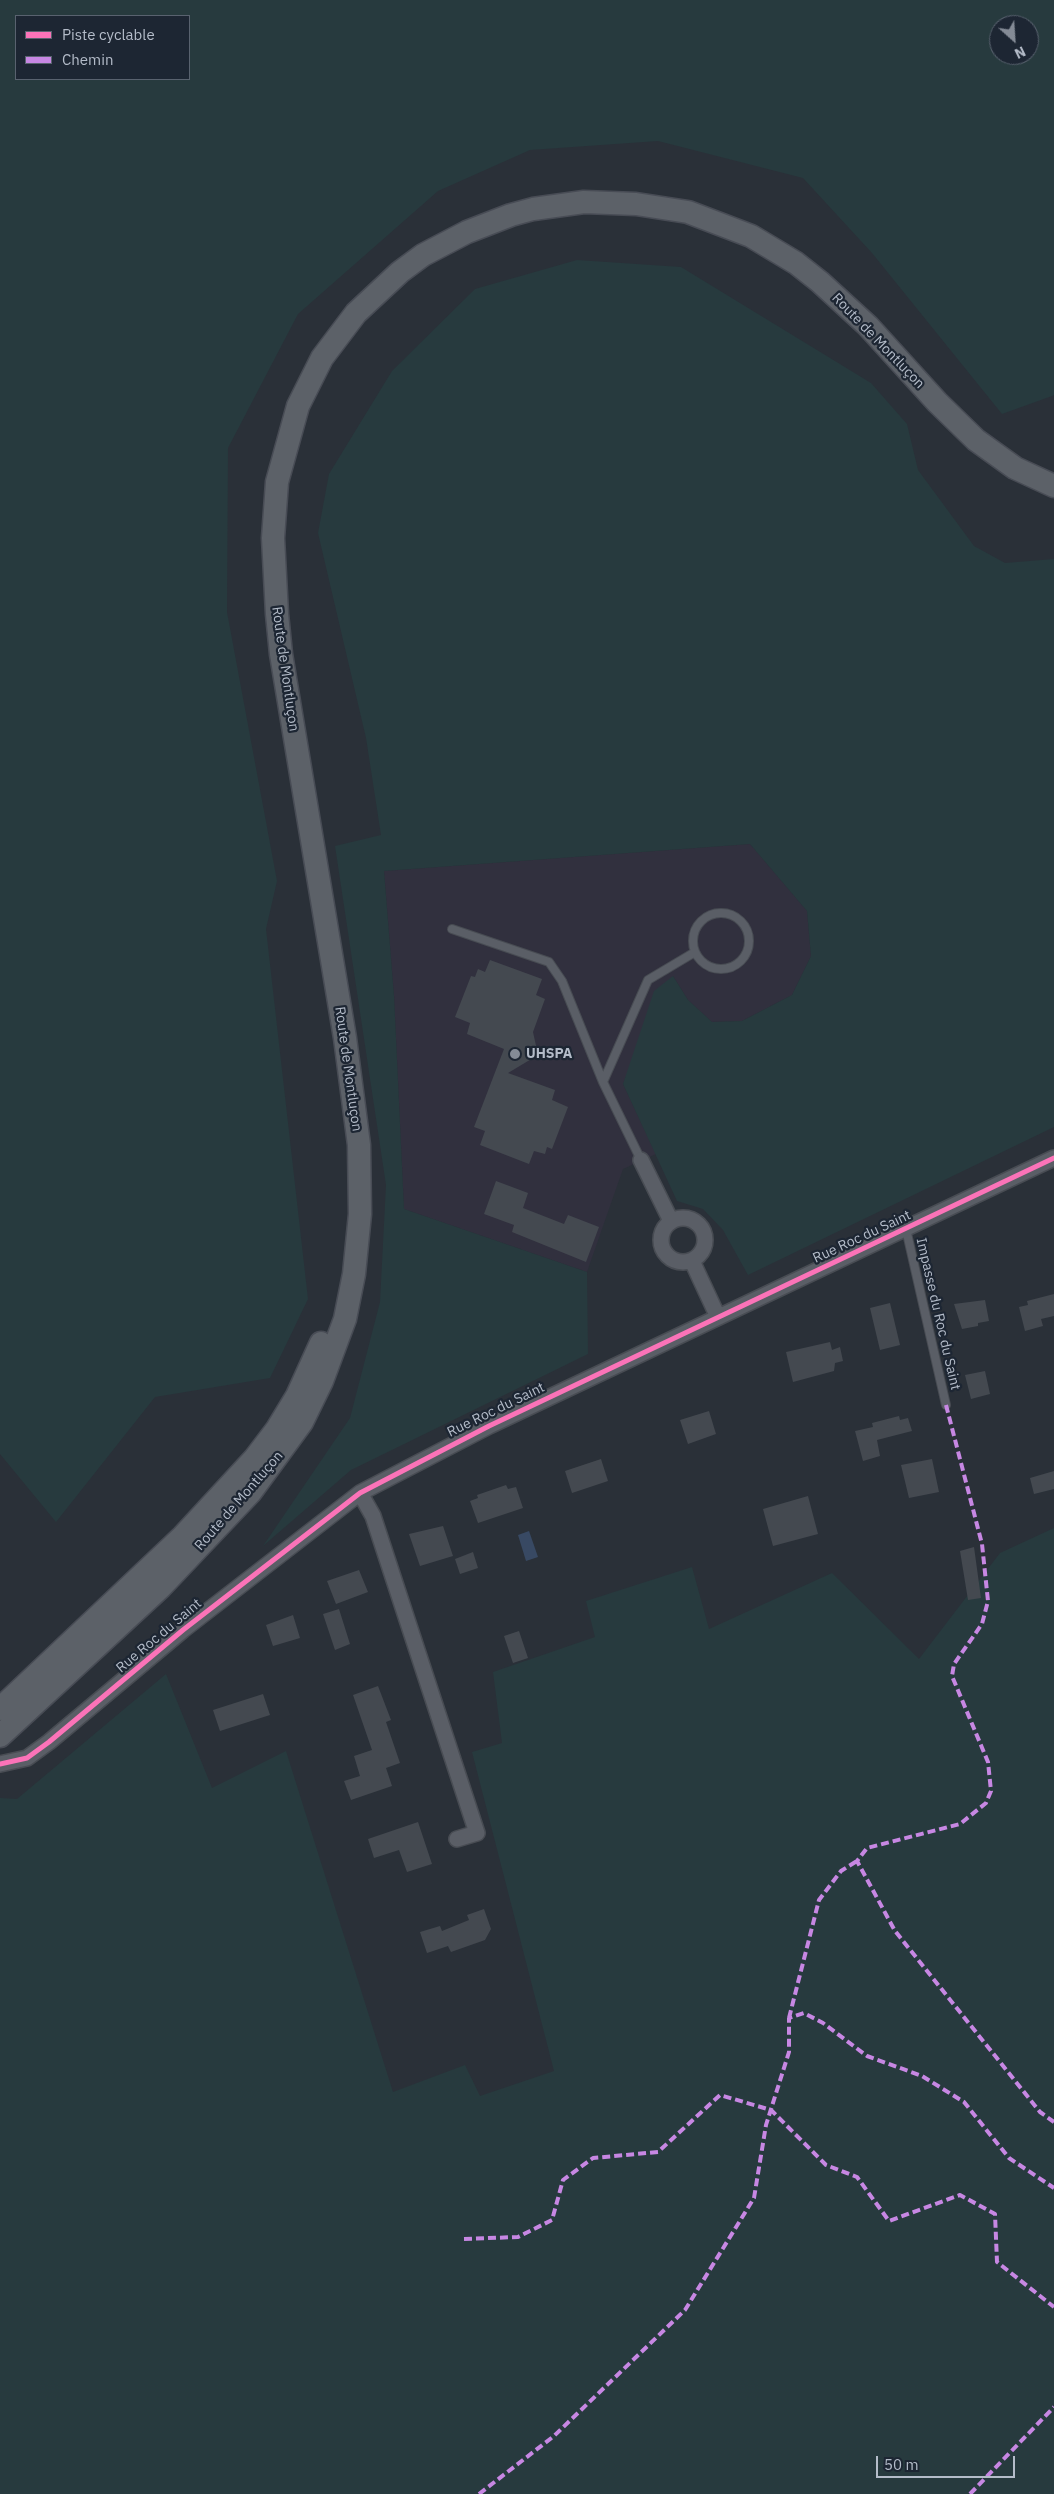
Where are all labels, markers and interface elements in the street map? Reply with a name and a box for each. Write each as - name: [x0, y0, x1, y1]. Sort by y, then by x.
- legend: [15, 15, 190, 80]
- north arrow: [989, 15, 1039, 65]
- text: Piste cyclable: [62, 25, 155, 44]
- text: N: [1012, 42, 1029, 63]
- text: Chemin: [62, 50, 113, 69]
- street label: Route de Montluçon: [828, 290, 928, 392]
- street label: Route de Montluçon: [268, 605, 302, 733]
- street label: Route de Montluçon: [331, 1005, 365, 1133]
- place label: UHSPA: [526, 1046, 572, 1062]
- marker: UHSPA: [508, 1047, 522, 1061]
- street label: Rue Roc du Saint: [810, 1207, 914, 1267]
- street label: Impasse du Roc du Saint: [912, 1236, 964, 1392]
- street label: Rue Roc du Saint: [445, 1379, 547, 1441]
- street label: Route de Montluçon: [191, 1448, 287, 1554]
- street label: Rue Roc du Saint: [113, 1595, 205, 1677]
- scale bar: [879, 2446, 1018, 2478]
- text: 50 m: [884, 2455, 919, 2474]

